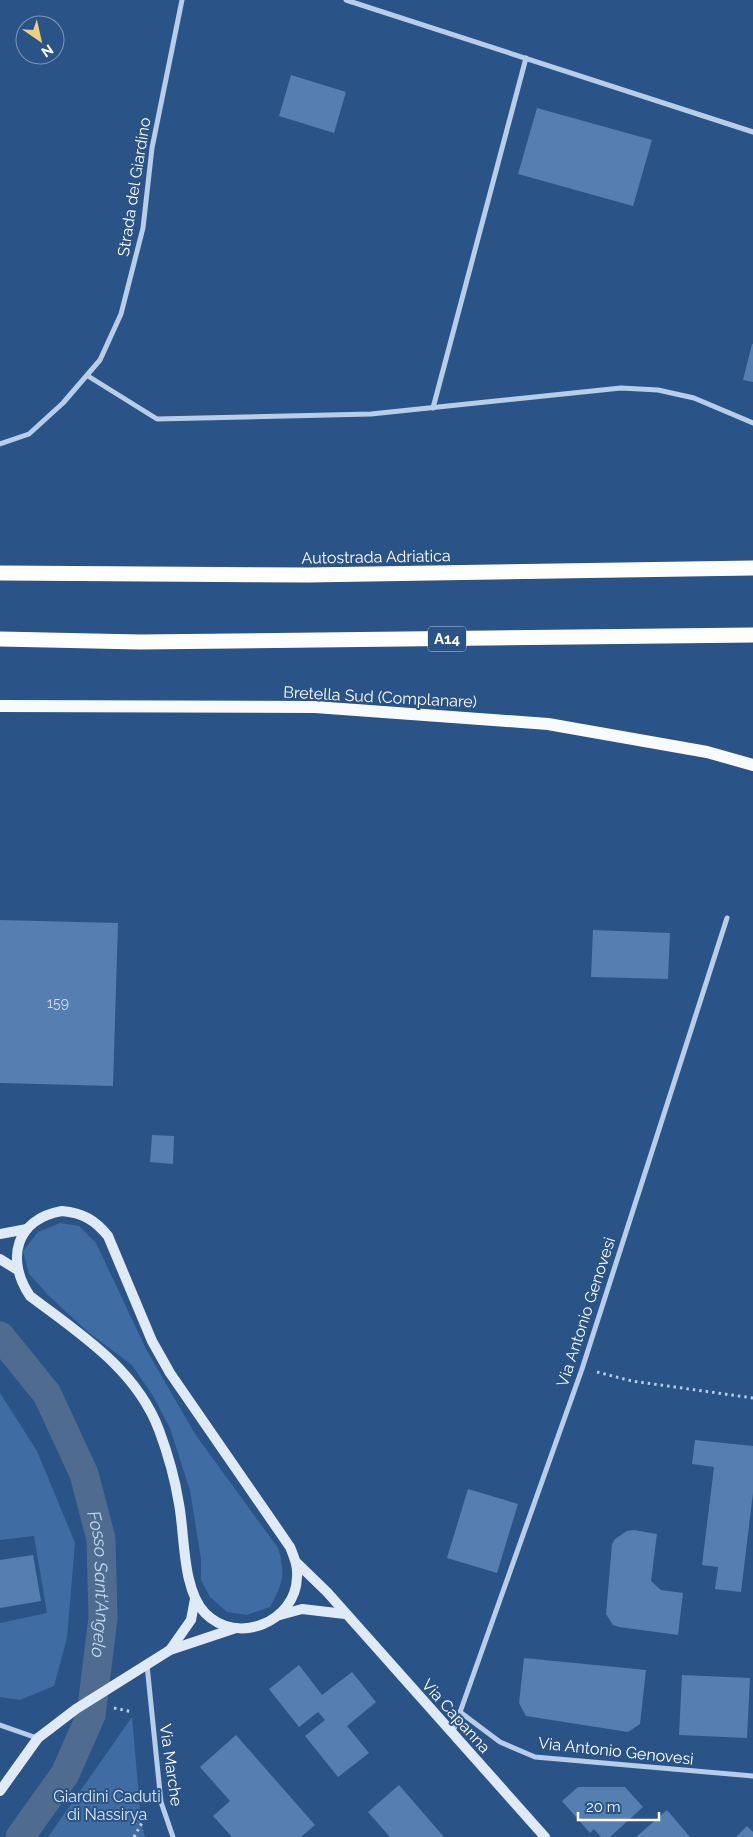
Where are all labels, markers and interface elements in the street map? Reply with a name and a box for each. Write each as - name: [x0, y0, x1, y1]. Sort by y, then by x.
- north arrow: [15, 15, 65, 65]
- text: N: [38, 41, 56, 60]
- street label: Strada del Giardino: [114, 116, 154, 258]
- street label: Autostrada Adriatica: [301, 546, 451, 568]
- road number: A14: [428, 626, 466, 652]
- street label: Bretella Sud (Complanare): [283, 682, 477, 712]
- house number: 159: [47, 995, 69, 1011]
- street label: Via Antonio Genovesi: [553, 1235, 619, 1389]
- water label: Fosso Sant'Angelo: [83, 1508, 114, 1659]
- street label: Via Capanna: [418, 1675, 494, 1757]
- street label: Via Marche: [156, 1723, 186, 1807]
- street label: Via Antonio Genovesi: [537, 1733, 695, 1769]
- park label: Giardini Caduti di Nassirya: [53, 1787, 161, 1824]
- scale bar: [578, 1790, 659, 1822]
- text: 20 m: [586, 1798, 621, 1816]

